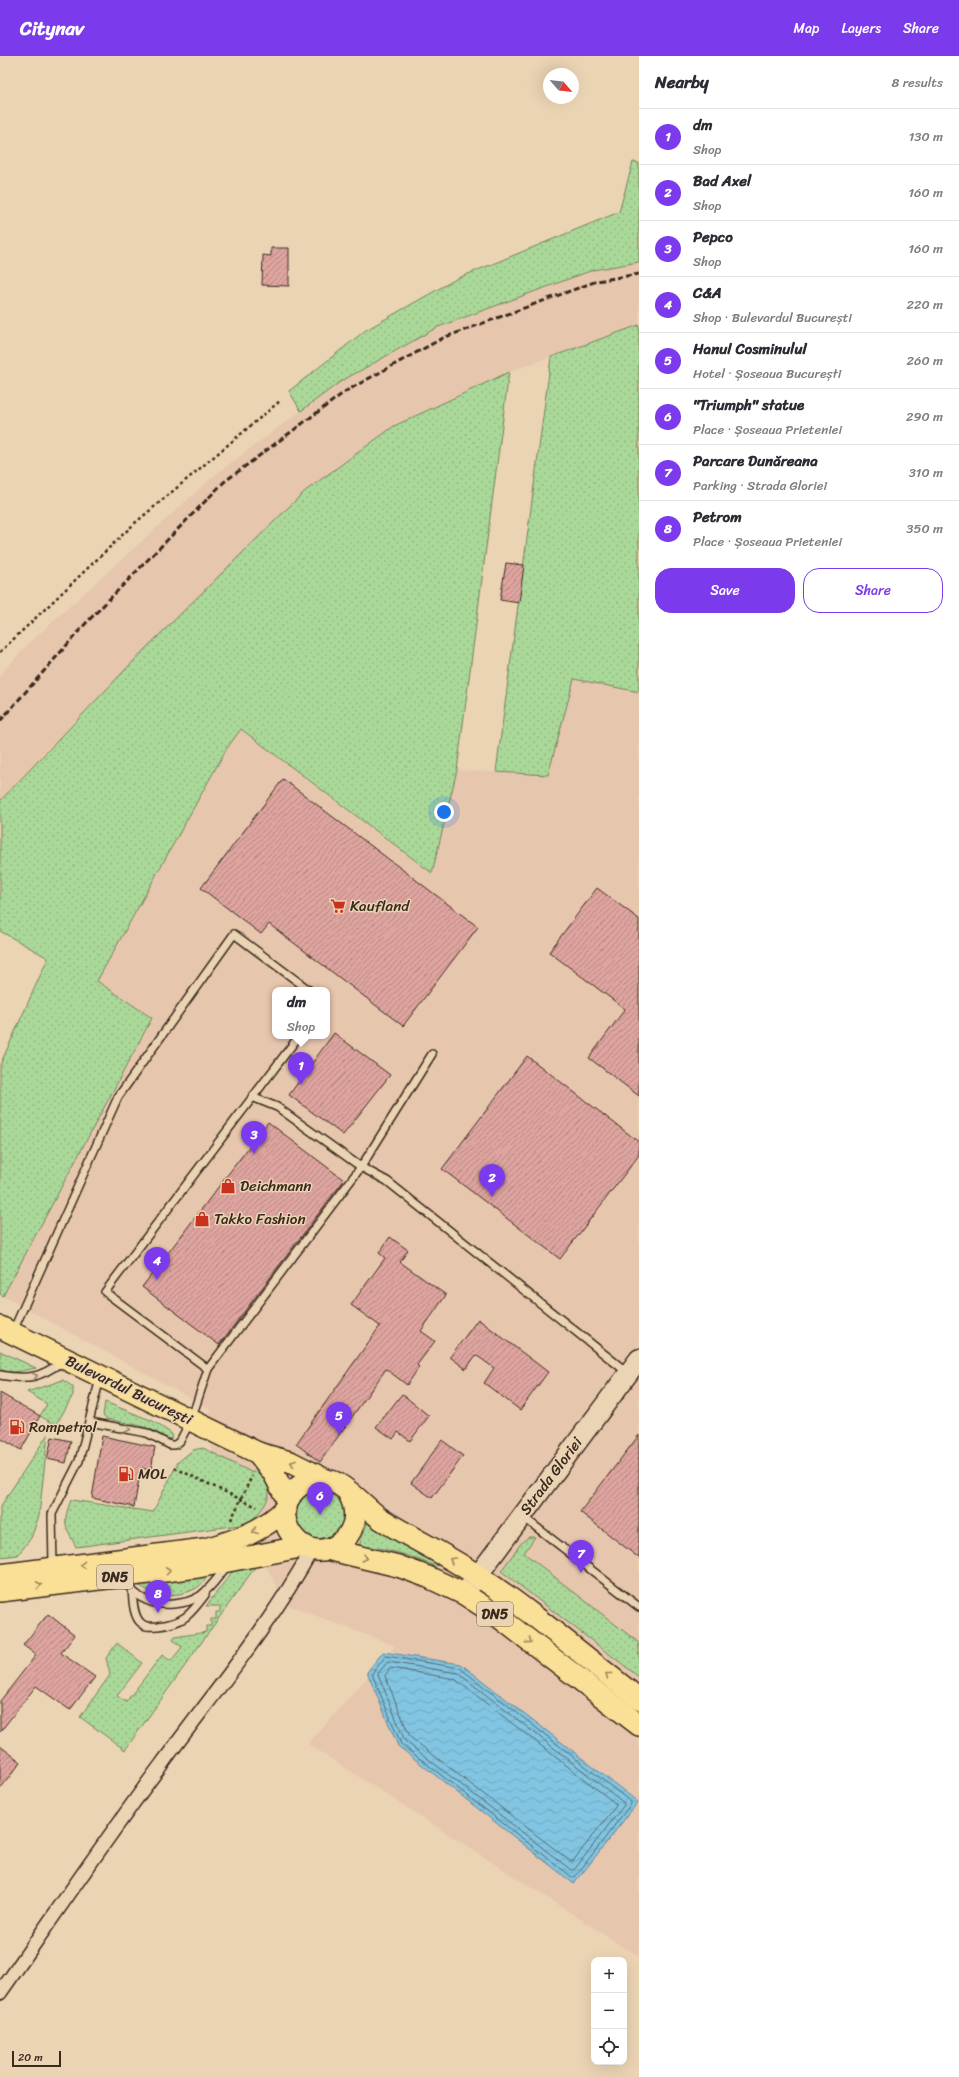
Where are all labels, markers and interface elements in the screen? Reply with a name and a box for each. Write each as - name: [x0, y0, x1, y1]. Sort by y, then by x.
- text: Citynav: [20, 12, 84, 45]
- text: Map: [794, 16, 819, 41]
- text: Layers: [841, 16, 881, 41]
- text: Share: [903, 16, 939, 41]
- text: Nearby: [655, 67, 709, 97]
- north arrow: [543, 68, 579, 104]
- text: 8 results: [891, 71, 943, 94]
- text: dm: [693, 112, 712, 138]
- text: 1: [665, 125, 671, 148]
- text: 130 m: [909, 125, 943, 148]
- text: Shop: [693, 138, 721, 161]
- text: Bad Axel: [693, 168, 751, 194]
- text: 2: [664, 181, 672, 204]
- text: 160 m: [908, 181, 943, 204]
- text: Shop: [693, 194, 721, 217]
- text: Pepco: [693, 224, 733, 250]
- text: 3: [664, 237, 672, 260]
- text: 160 m: [908, 237, 943, 260]
- text: Shop: [693, 250, 721, 273]
- text: C&A: [693, 280, 722, 306]
- text: 4: [664, 293, 672, 316]
- text: 220 m: [906, 293, 943, 316]
- text: Shop · Bulevardul București: [693, 306, 852, 329]
- text: Hanul Cosminulul: [693, 336, 807, 362]
- text: 5: [664, 349, 672, 372]
- text: 260 m: [907, 349, 943, 372]
- text: Hotel · Șoseaua București: [693, 362, 841, 385]
- text: "Triumph" statue: [693, 392, 804, 418]
- text: 6: [664, 405, 672, 428]
- text: 290 m: [906, 405, 943, 428]
- text: Place · Șoseaua Prieteniei: [693, 418, 842, 441]
- text: Parcare Dunăreana: [693, 448, 818, 474]
- text: 7: [664, 461, 672, 484]
- text: 310 m: [909, 461, 943, 484]
- text: Parking · Strada Gloriei: [693, 474, 827, 497]
- text: Petrom: [693, 504, 742, 530]
- text: 8: [664, 517, 672, 540]
- text: 350 m: [906, 517, 943, 540]
- text: Place · Șoseaua Prieteniei: [693, 530, 842, 553]
- button: Save: [655, 568, 795, 613]
- button: Share: [803, 568, 943, 613]
- your location: [434, 802, 454, 822]
- place label: Kaufland: [350, 893, 410, 919]
- supermarket icon: Kaufland: [329, 897, 347, 915]
- popup: [272, 987, 330, 1039]
- text: dm: [287, 989, 306, 1015]
- text: Shop: [287, 1015, 315, 1038]
- pin: 1: [288, 1052, 314, 1085]
- pin: 3: [241, 1121, 267, 1154]
- pin: 2: [479, 1164, 505, 1197]
- place label: Deichmann: [240, 1173, 311, 1199]
- shop icon: Deichmann: [219, 1177, 237, 1195]
- place label: Takko Fashion: [214, 1206, 306, 1232]
- shop icon: Takko Fashion: [193, 1210, 211, 1228]
- pin: 4: [144, 1247, 170, 1280]
- street label: Bulevardul București: [61, 1348, 198, 1432]
- one-way arrow: [32, 1372, 38, 1380]
- pin: 5: [326, 1402, 352, 1435]
- place label: Rompetrol: [29, 1414, 97, 1440]
- fuel station icon: Rompetrol: [8, 1418, 26, 1436]
- one-way arrow: [125, 1424, 131, 1433]
- street label: Strada Gloriei: [513, 1431, 590, 1521]
- one-way arrow: [290, 1460, 297, 1468]
- place label: MOL: [138, 1461, 167, 1487]
- fuel station icon: MOL: [117, 1465, 135, 1483]
- pin: 6: [307, 1482, 333, 1515]
- one-way arrow: [251, 1526, 259, 1534]
- pin: 7: [568, 1540, 594, 1573]
- one-way arrow: [362, 1553, 369, 1562]
- one-way arrow: [449, 1557, 456, 1565]
- one-way arrow: [80, 1560, 87, 1569]
- road number: DN5: [97, 1565, 133, 1589]
- one-way arrow: [165, 1566, 171, 1575]
- pin: 8: [145, 1580, 171, 1613]
- one-way arrow: [36, 1581, 42, 1590]
- road number: DN5: [477, 1602, 513, 1626]
- one-way arrow: [525, 1636, 532, 1643]
- one-way arrow: [606, 1673, 613, 1680]
- map controls: [591, 1957, 627, 2065]
- button: +: [591, 1957, 627, 1993]
- button: −: [591, 1993, 627, 2029]
- button: locate: [591, 2029, 627, 2065]
- text: 20 m: [18, 2048, 43, 2067]
- scale bar: [12, 2049, 61, 2068]

